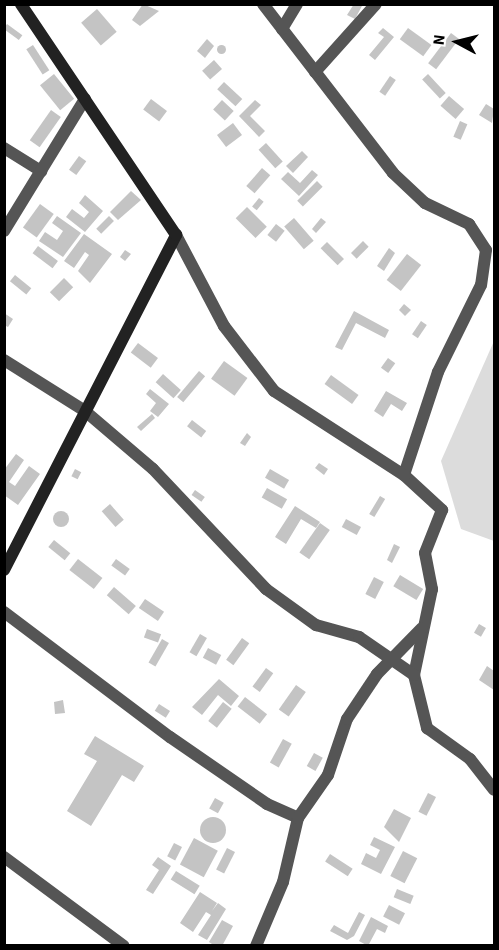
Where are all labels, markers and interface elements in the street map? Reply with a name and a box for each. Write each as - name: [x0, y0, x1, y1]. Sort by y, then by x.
- north arrow: [427, 12, 487, 72]
- text: N: [428, 33, 451, 46]

